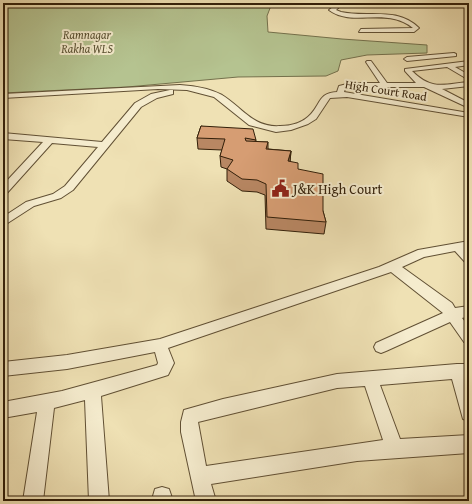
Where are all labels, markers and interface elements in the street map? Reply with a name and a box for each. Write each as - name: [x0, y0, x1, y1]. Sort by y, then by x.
- park label: Ramnagar Rakha WLS: [60, 26, 113, 57]
- street label: High Court Road: [344, 75, 429, 105]
- public building icon: J&K High Court: [270, 179, 290, 199]
- place label: J&K High Court: [291, 179, 382, 199]

